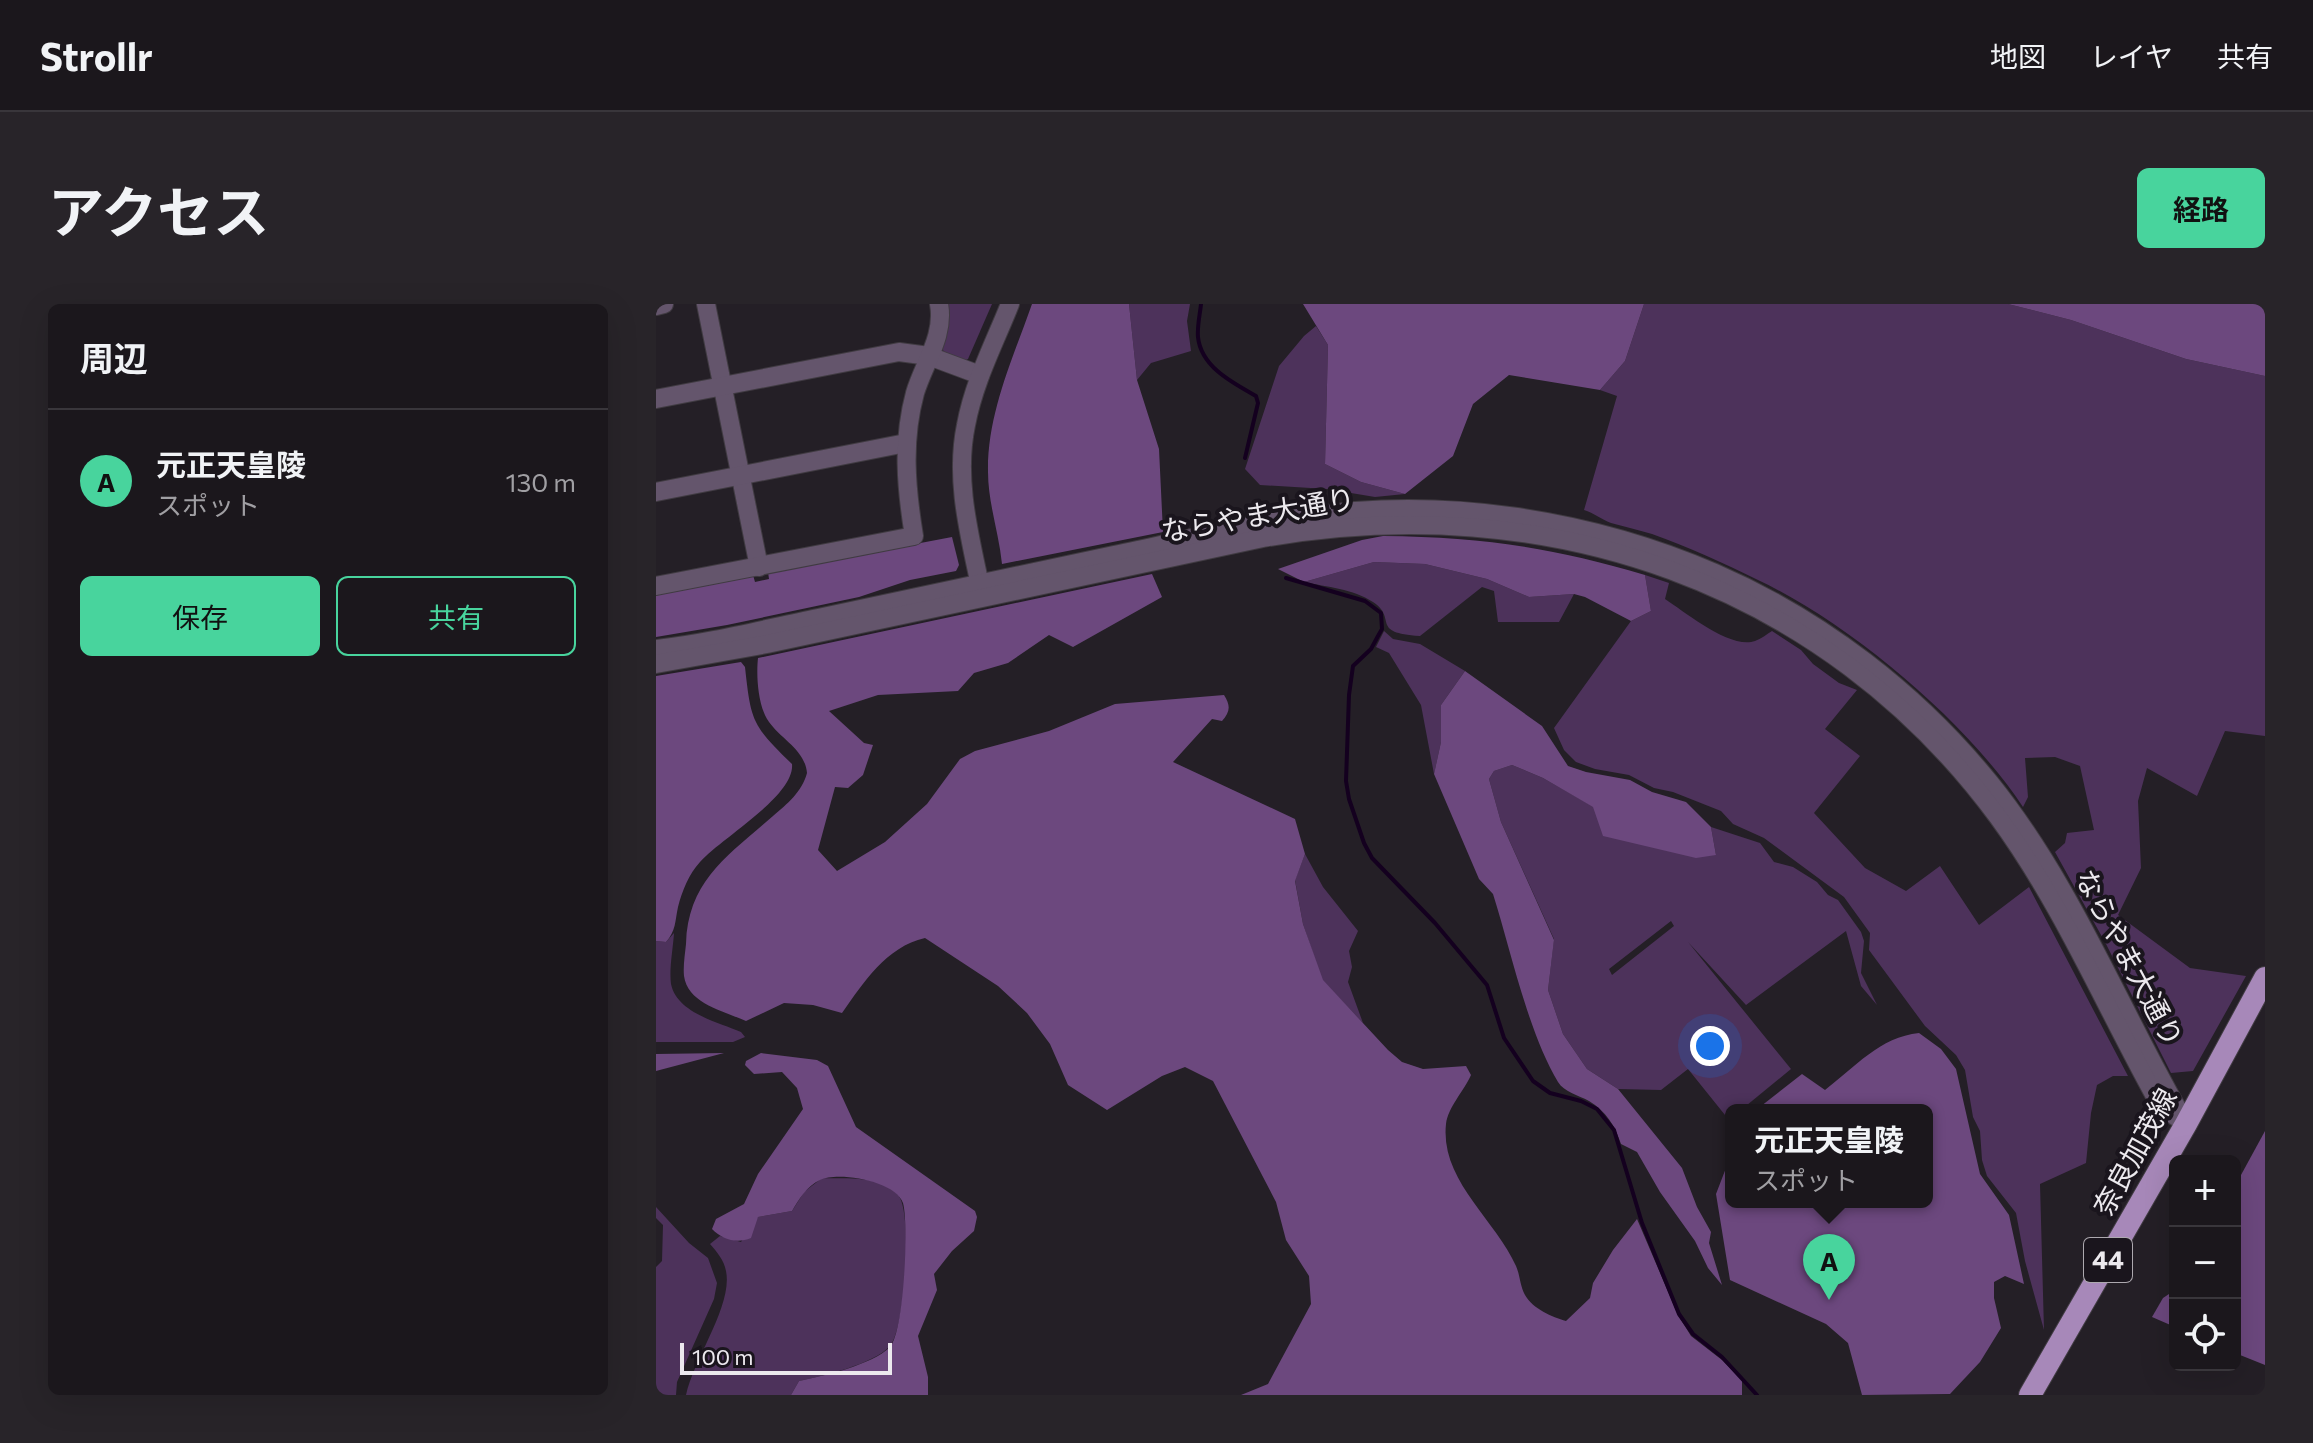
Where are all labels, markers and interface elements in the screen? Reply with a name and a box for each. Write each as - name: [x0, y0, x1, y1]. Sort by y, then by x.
- text: Strollr: [40, 32, 153, 79]
- text: 地図: [1990, 39, 2046, 73]
- text: レイヤ: [2090, 39, 2173, 73]
- text: 共有: [2217, 39, 2273, 73]
- button: 経路: [2137, 168, 2265, 248]
- text: アクセス: [48, 176, 269, 245]
- text: 周辺: [80, 336, 148, 378]
- text: 元正天皇陵: [156, 445, 306, 482]
- text: A: [97, 466, 115, 497]
- text: 130 m: [505, 466, 576, 497]
- street label: ならやま大通り: [1158, 480, 1357, 548]
- text: スポット: [156, 489, 260, 520]
- button: 保存: [80, 576, 320, 656]
- button: 共有: [336, 576, 576, 656]
- street label: ならやま大通り: [2069, 863, 2191, 1052]
- your location: [1690, 1026, 1730, 1066]
- street label: 奈良加茂線: [2085, 1082, 2183, 1221]
- popup: [1725, 1104, 1933, 1208]
- text: 元正天皇陵: [1754, 1120, 1904, 1157]
- map controls: [2169, 1155, 2241, 1371]
- button: +: [2169, 1155, 2241, 1227]
- text: スポット: [1754, 1164, 1858, 1195]
- button: −: [2169, 1227, 2241, 1299]
- pin: A: [1803, 1234, 1855, 1300]
- road number: 44: [2084, 1238, 2132, 1282]
- button: locate: [2169, 1299, 2241, 1371]
- scale bar: [680, 1339, 892, 1375]
- text: 100 m: [692, 1343, 754, 1370]

